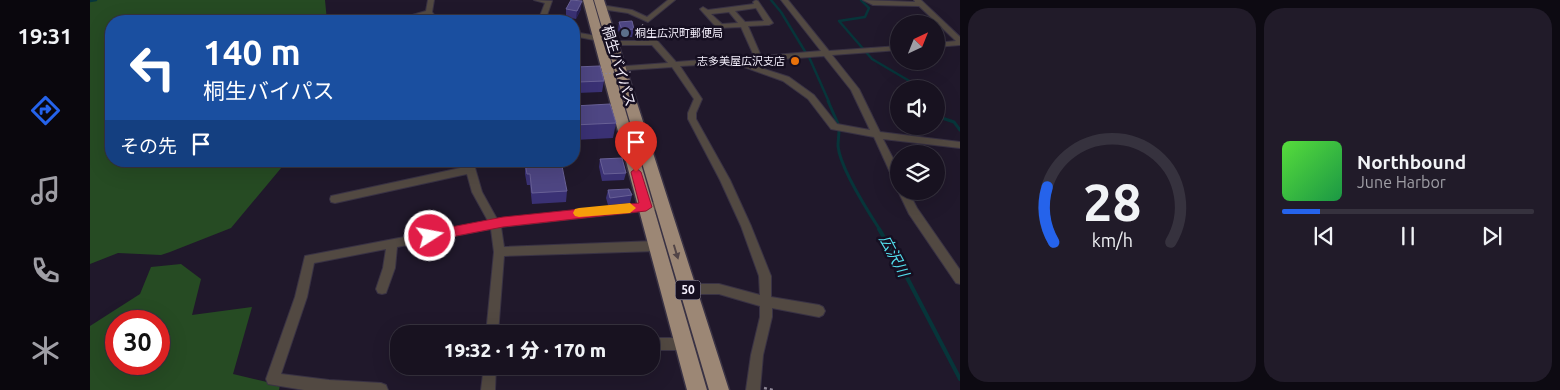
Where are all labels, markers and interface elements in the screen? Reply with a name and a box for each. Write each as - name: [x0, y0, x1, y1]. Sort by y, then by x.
- north arrow: [890, 15, 945, 70]
- map controls: [890, 15, 945, 200]
- text: 19:31: [17, 23, 73, 48]
- street label: 桐生バイパス: [599, 24, 639, 108]
- marker: 桐生広沢町郵便局: [619, 27, 631, 39]
- place label: 桐生広沢町郵便局: [635, 27, 723, 39]
- text: 140 m: [203, 32, 301, 72]
- icon: left: [120, 35, 185, 100]
- place label: 志多美屋広沢支店: [697, 55, 785, 67]
- marker: 志多美屋広沢支店: [789, 55, 801, 67]
- text: 桐生バイパス: [203, 78, 335, 103]
- button: sound: [890, 80, 945, 135]
- icon: directions: [28, 93, 63, 128]
- pin: [615, 121, 657, 172]
- icon: arrive: [622, 128, 650, 156]
- icon: arrive: [187, 130, 215, 158]
- text: その先: [120, 135, 177, 157]
- button: layers: [890, 145, 945, 200]
- text: Northbound: [1357, 151, 1466, 173]
- icon: music: [28, 173, 63, 208]
- text: 28: [1083, 173, 1141, 231]
- text: June Harbor: [1357, 173, 1446, 191]
- position arrow: [403, 209, 455, 261]
- icon: previous: [1310, 222, 1338, 250]
- icon: pause: [1394, 222, 1422, 250]
- icon: next: [1478, 222, 1506, 250]
- text: km/h: [1091, 230, 1133, 250]
- water label: 広沢川: [876, 232, 913, 281]
- one-way arrow: [673, 245, 681, 260]
- icon: phone: [28, 253, 63, 288]
- road number: 50: [676, 280, 700, 300]
- speed limit sign: 30: [105, 310, 170, 375]
- icon: climate: [28, 333, 63, 368]
- text: 19:32 · 1 分 · 170 m: [444, 339, 606, 361]

